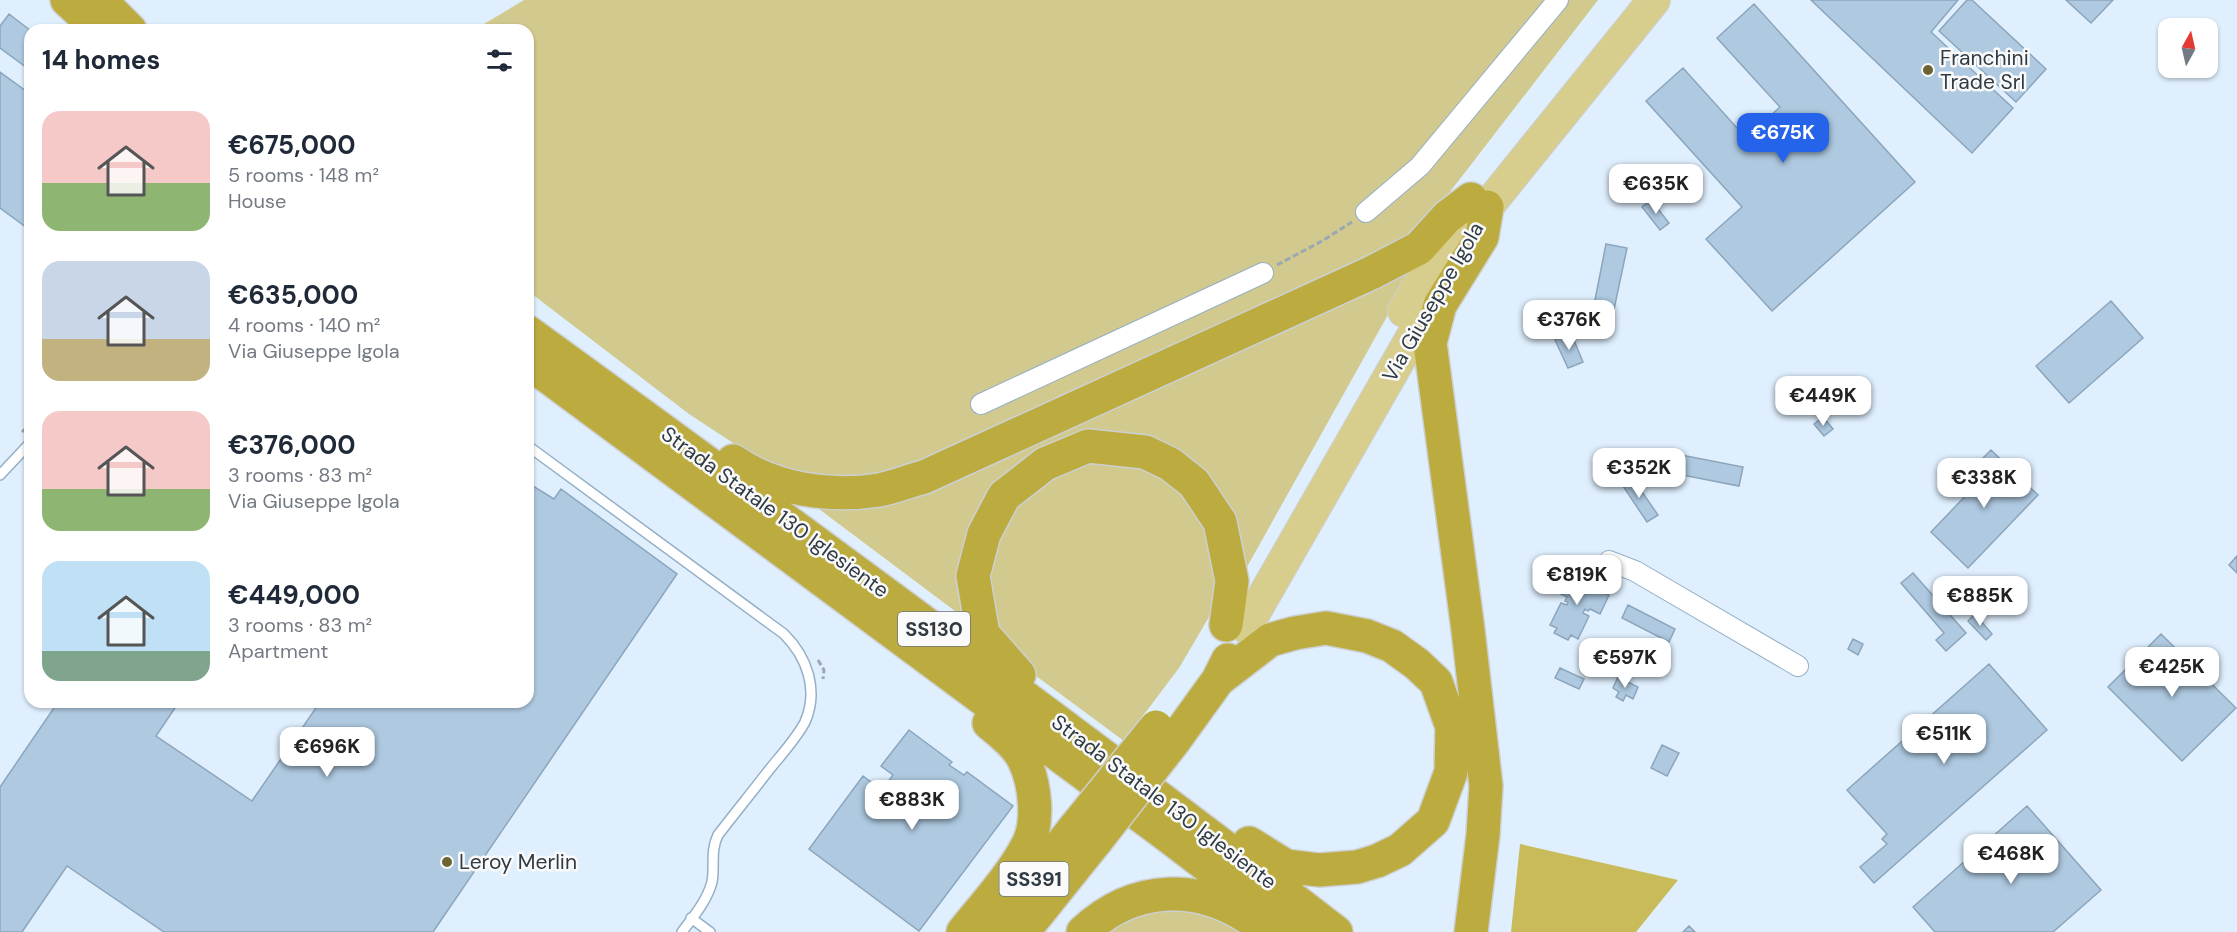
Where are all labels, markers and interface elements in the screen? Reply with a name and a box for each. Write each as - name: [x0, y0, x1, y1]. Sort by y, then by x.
- north arrow: [2158, 18, 2218, 78]
- map controls: [2158, 18, 2218, 78]
- text: 14 homes: [42, 43, 160, 77]
- icon: filters: [483, 44, 516, 77]
- place label: Franchini Trade Srl: [1940, 44, 2029, 96]
- marker: Franchini Trade Srl: [1921, 63, 1935, 77]
- pin: €675K: [1741, 113, 1825, 164]
- text: €675K: [1751, 119, 1815, 145]
- text: €675,000: [228, 128, 356, 162]
- icon: home: [90, 135, 162, 207]
- text: 5 rooms · 148 m²: [228, 162, 379, 188]
- pin: €635K: [1614, 164, 1698, 215]
- text: €635K: [1623, 170, 1689, 196]
- text: House: [228, 188, 286, 214]
- street label: Via Giuseppe Igola: [1376, 217, 1490, 387]
- text: €635,000: [228, 278, 358, 312]
- icon: home: [90, 285, 162, 357]
- pin: €376K: [1527, 300, 1611, 351]
- text: €376K: [1537, 306, 1601, 332]
- text: 4 rooms · 140 m²: [228, 312, 380, 338]
- text: Via Giuseppe Igola: [228, 338, 400, 364]
- pin: €449K: [1781, 376, 1865, 427]
- text: €449K: [1789, 382, 1857, 408]
- street label: Strada Statale 130 Iglesiente: [656, 420, 894, 604]
- text: €376,000: [228, 428, 356, 462]
- icon: home: [90, 435, 162, 507]
- pin: €352K: [1597, 448, 1681, 499]
- text: €352K: [1607, 454, 1671, 480]
- pin: €338K: [1942, 458, 2026, 509]
- text: 3 rooms · 83 m²: [228, 462, 372, 488]
- text: €338K: [1951, 464, 2017, 490]
- text: Via Giuseppe Igola: [228, 488, 400, 514]
- pin: €819K: [1535, 555, 1619, 606]
- text: €819K: [1546, 561, 1608, 587]
- pin: €885K: [1938, 576, 2022, 627]
- text: €449,000: [228, 578, 360, 612]
- text: €885K: [1947, 582, 2013, 608]
- icon: home: [90, 585, 162, 657]
- text: 3 rooms · 83 m²: [228, 612, 372, 638]
- road number: SS130: [898, 612, 970, 646]
- text: Apartment: [228, 638, 328, 664]
- pin: €597K: [1583, 638, 1667, 689]
- text: €597K: [1593, 644, 1657, 670]
- pin: €425K: [2130, 647, 2214, 698]
- text: €425K: [2139, 653, 2205, 679]
- street label: Strada Statale 130 Iglesiente: [1046, 708, 1282, 896]
- pin: €511K: [1902, 714, 1986, 765]
- text: €511K: [1916, 720, 1972, 746]
- pin: €696K: [285, 727, 369, 778]
- text: €696K: [294, 733, 360, 759]
- pin: €883K: [870, 780, 954, 831]
- text: €883K: [879, 786, 945, 812]
- pin: €468K: [1969, 834, 2053, 885]
- text: €468K: [1977, 840, 2045, 866]
- place label: Leroy Merlin: [459, 848, 577, 876]
- marker: Leroy Merlin: [440, 855, 454, 869]
- road number: SS391: [1000, 862, 1068, 896]

